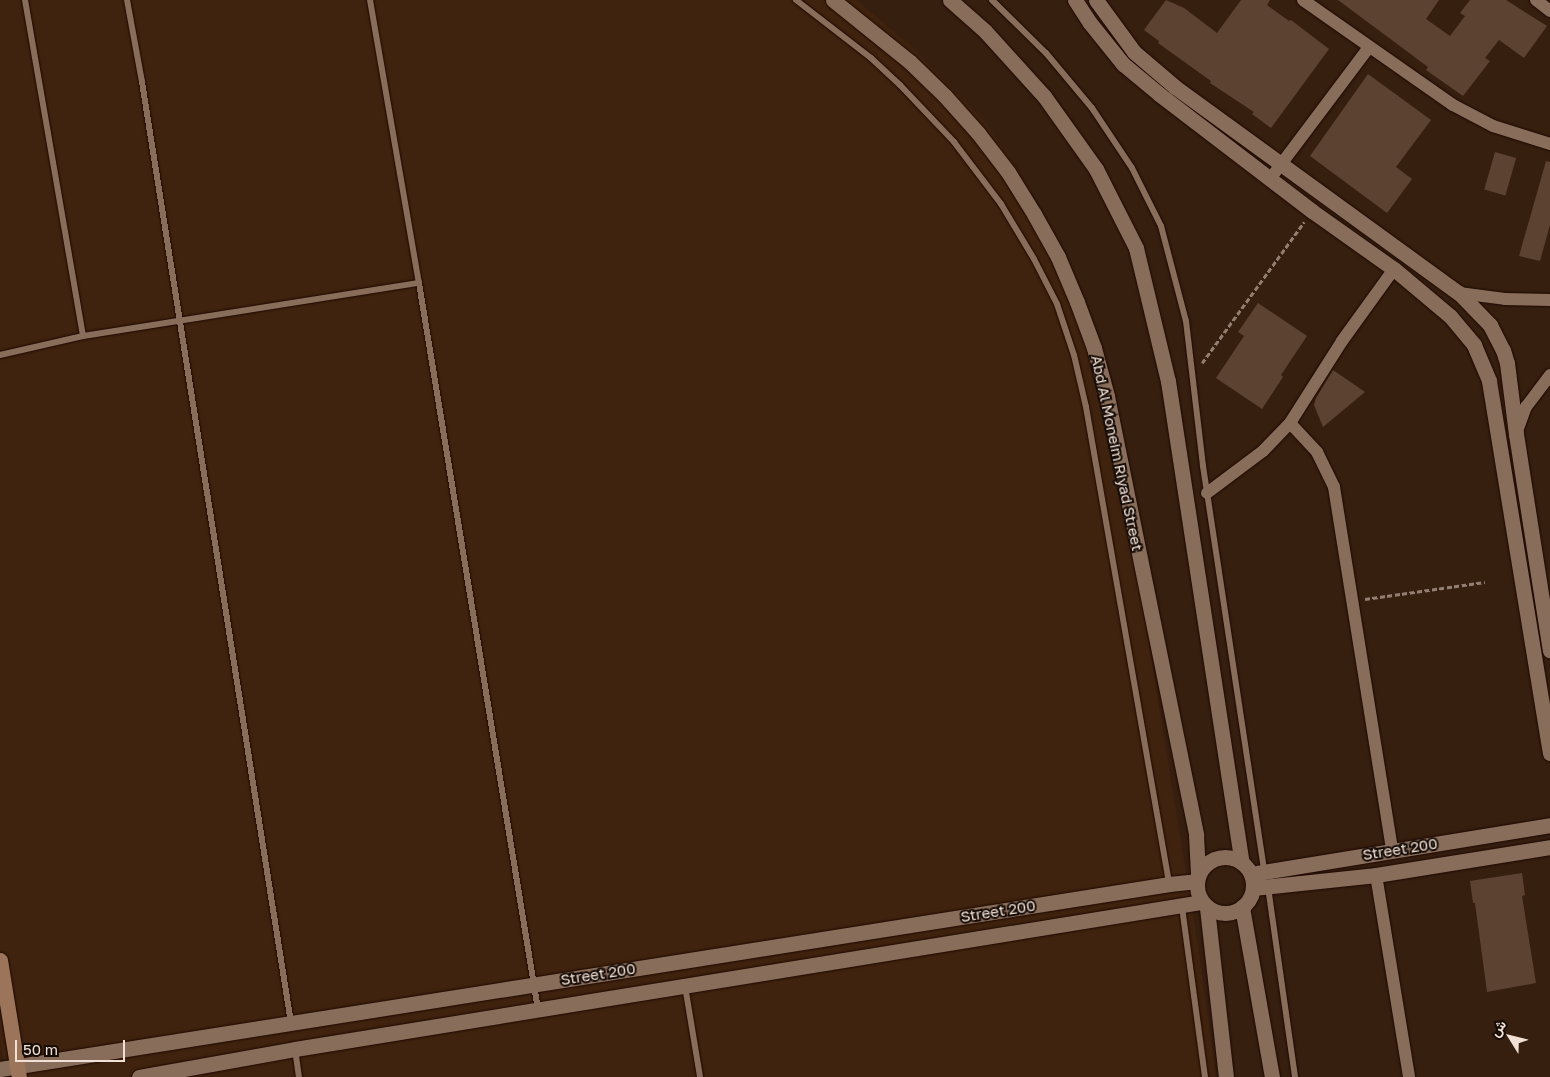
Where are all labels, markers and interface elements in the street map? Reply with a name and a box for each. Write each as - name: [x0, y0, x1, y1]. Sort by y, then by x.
- street label: Abd Al Moneim Riyad Street: [1087, 354, 1147, 552]
- street label: Street 200: [1361, 834, 1439, 864]
- street label: Street 200: [959, 896, 1037, 926]
- street label: Street 200: [559, 959, 637, 989]
- north arrow: [1485, 1012, 1535, 1062]
- text: ش: [1486, 1016, 1509, 1040]
- scale bar: [18, 1030, 128, 1062]
- text: 50 m: [23, 1040, 58, 1058]

